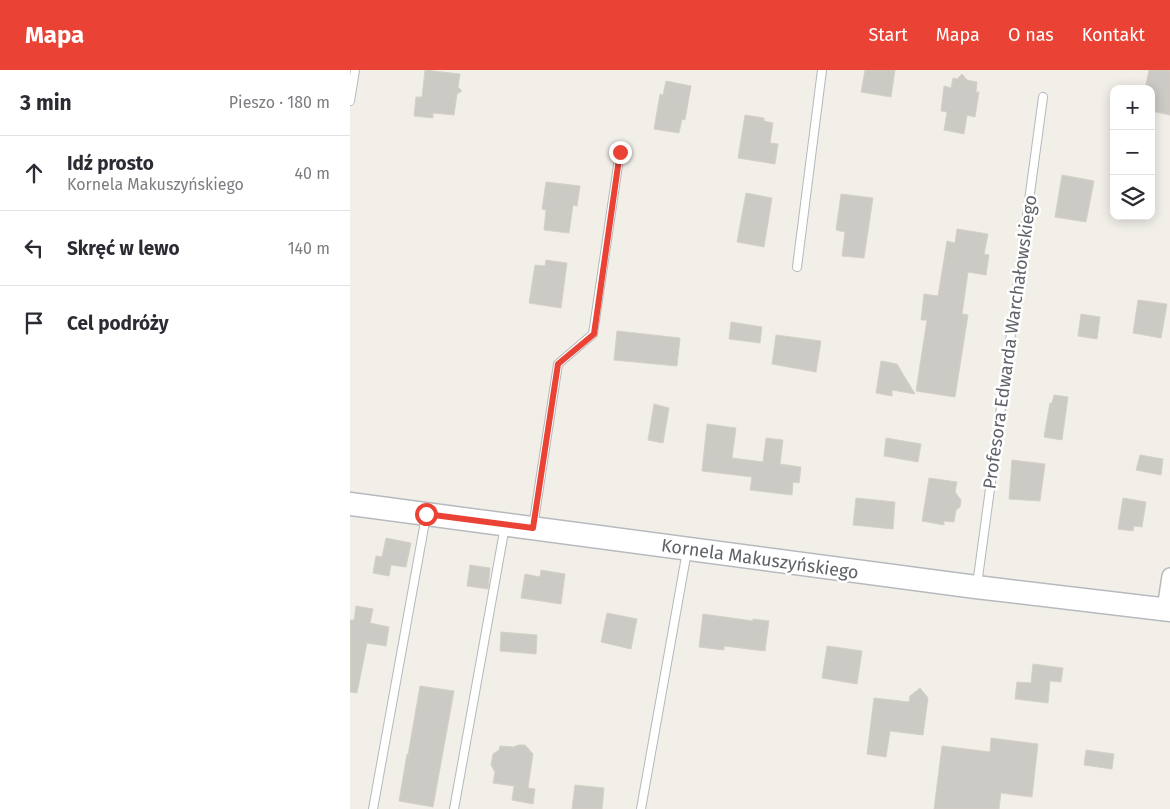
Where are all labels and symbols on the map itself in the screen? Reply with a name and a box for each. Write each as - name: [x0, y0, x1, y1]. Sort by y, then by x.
- route end: [609, 141, 632, 164]
- street label: Profesora Edwarda Warchałowskiego: [978, 193, 1042, 491]
- route start: [415, 503, 438, 526]
- street label: Kornela Makuszyńskiego: [660, 534, 860, 584]

